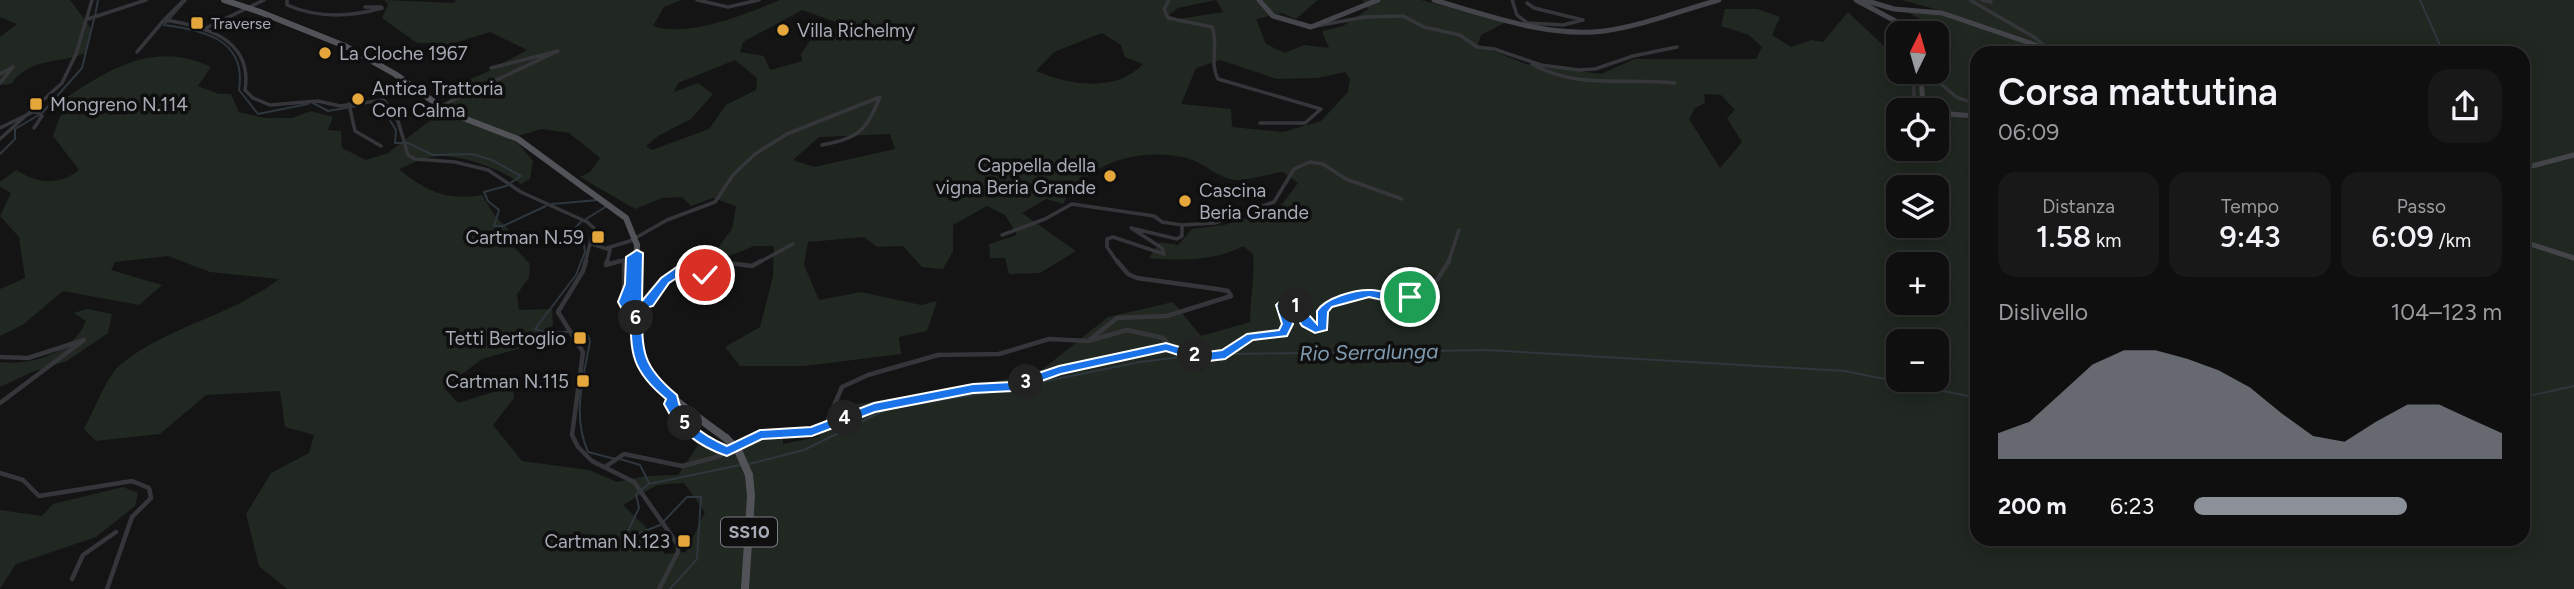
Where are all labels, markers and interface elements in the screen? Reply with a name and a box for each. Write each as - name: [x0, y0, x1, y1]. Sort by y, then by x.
- place label: Traverse: [211, 14, 271, 33]
- marker: Traverse: [189, 15, 205, 31]
- place label: Villa Richelmy: [797, 19, 915, 42]
- north arrow: [1886, 21, 1950, 84]
- map controls: [1886, 21, 1949, 392]
- marker: Villa Richelmy: [775, 22, 791, 38]
- place label: La Cloche 1967: [339, 42, 468, 65]
- marker: La Cloche 1967: [317, 45, 333, 61]
- text: Corsa mattutina: [1998, 69, 2278, 115]
- button: share: [2428, 69, 2502, 143]
- place label: Antica Trattoria Con Calma: [372, 77, 503, 122]
- marker: Antica Trattoria Con Calma: [350, 91, 366, 107]
- place label: Mongreno N.114: [50, 93, 188, 116]
- marker: Mongreno N.114: [28, 96, 44, 112]
- button: locate: [1886, 98, 1949, 161]
- text: 06:09: [1998, 118, 2059, 146]
- place label: Cappella della vigna Beria Grande: [936, 154, 1096, 199]
- marker: Cappella della vigna Beria Grande: [1102, 168, 1118, 184]
- button: layers: [1886, 175, 1949, 238]
- place label: Cascina Beria Grande: [1199, 179, 1309, 224]
- marker: Cascina Beria Grande: [1177, 193, 1193, 209]
- text: Distanza: [2042, 195, 2115, 218]
- text: Tempo: [2221, 195, 2279, 218]
- text: Passo: [2397, 195, 2446, 218]
- text: 1.58: [2036, 218, 2091, 255]
- text: 9:43: [2219, 218, 2281, 255]
- text: 6:09: [2371, 218, 2434, 255]
- place label: Cartman N.59: [466, 226, 584, 249]
- marker: Cartman N.59: [590, 229, 606, 245]
- text: km: [2091, 229, 2121, 252]
- text: /km: [2434, 229, 2471, 252]
- pin: [675, 245, 735, 305]
- button: +: [1886, 252, 1949, 315]
- icon: check: [686, 256, 724, 294]
- pin: [1380, 267, 1440, 327]
- icon: arrive: [1391, 278, 1429, 316]
- pin: 1: [1278, 288, 1314, 324]
- text: 1: [1291, 294, 1300, 317]
- text: Dislivello: [1998, 298, 2088, 326]
- text: 104–123 m: [2391, 298, 2502, 326]
- pin: 6: [618, 300, 654, 336]
- text: 6: [630, 306, 641, 329]
- place label: Tetti Bertoglio: [446, 327, 566, 350]
- button: −: [1886, 329, 1949, 392]
- marker: Tetti Bertoglio: [572, 330, 588, 346]
- pin: 2: [1178, 338, 1212, 372]
- water label: Rio Serralunga: [1299, 338, 1439, 366]
- text: 2: [1189, 343, 1200, 366]
- pin: 3: [1009, 364, 1044, 400]
- place label: Cartman N.115: [446, 370, 569, 393]
- text: 3: [1020, 370, 1031, 393]
- marker: Cartman N.115: [575, 373, 591, 389]
- pin: 4: [828, 400, 862, 436]
- pin: 5: [668, 406, 702, 440]
- text: 4: [838, 406, 851, 429]
- text: 5: [679, 411, 690, 434]
- text: 200 m: [1998, 492, 2067, 520]
- text: 6:23: [2110, 492, 2154, 520]
- road number: SS10: [721, 518, 777, 546]
- place label: Cartman N.123: [544, 530, 670, 553]
- marker: Cartman N.123: [676, 533, 692, 549]

